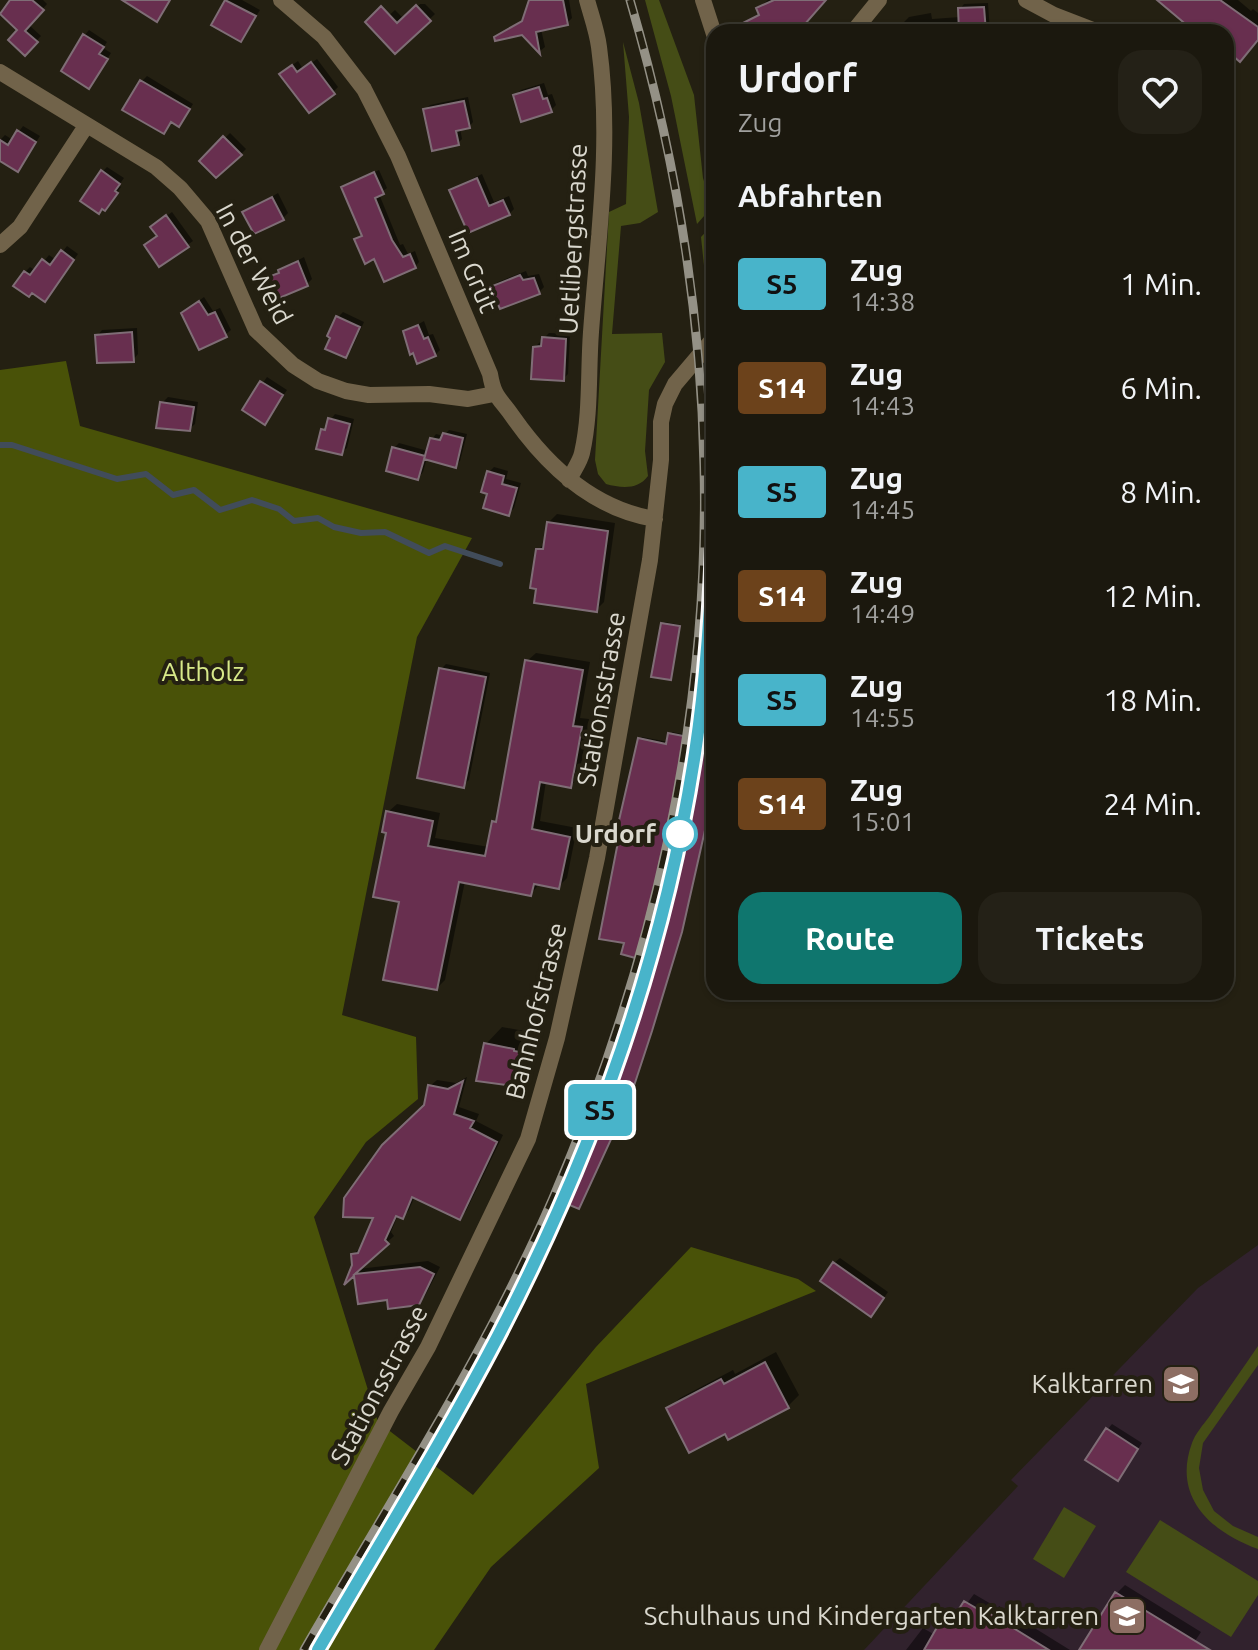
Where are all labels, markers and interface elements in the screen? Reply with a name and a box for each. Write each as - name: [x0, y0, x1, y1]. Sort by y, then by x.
- button: heart: [1118, 50, 1202, 134]
- text: Urdorf: [738, 57, 857, 99]
- text: Zug: [738, 108, 782, 137]
- street label: Uetlibergstrasse: [553, 143, 592, 335]
- text: Abfahrten: [738, 179, 883, 213]
- street label: In der Weid: [211, 199, 298, 329]
- street label: Im Grüt: [443, 225, 504, 317]
- text: Zug: [850, 253, 903, 287]
- text: 1 Min.: [1120, 267, 1202, 301]
- text: S5: [766, 268, 798, 299]
- text: 14:38: [850, 287, 915, 316]
- text: Zug: [850, 357, 903, 391]
- text: 6 Min.: [1120, 371, 1202, 405]
- text: S14: [758, 372, 806, 403]
- text: 14:43: [850, 391, 915, 420]
- text: Zug: [850, 461, 903, 495]
- text: 8 Min.: [1120, 475, 1202, 509]
- text: S5: [766, 476, 798, 507]
- text: 14:45: [850, 495, 915, 524]
- text: Zug: [850, 565, 903, 599]
- text: 12 Min.: [1103, 579, 1202, 613]
- text: S14: [758, 580, 806, 611]
- text: 14:49: [850, 599, 915, 628]
- street label: Stationsstrasse: [571, 609, 630, 788]
- park label: Altholz: [162, 657, 244, 686]
- text: Zug: [850, 669, 903, 703]
- text: 18 Min.: [1103, 683, 1202, 717]
- text: S5: [766, 684, 798, 715]
- text: 14:55: [850, 703, 915, 732]
- text: Zug: [850, 773, 903, 807]
- text: 24 Min.: [1103, 787, 1202, 821]
- text: S14: [758, 788, 806, 819]
- text: 15:01: [850, 807, 915, 836]
- marker: Urdorf: [663, 817, 697, 851]
- place label: Urdorf: [575, 819, 656, 848]
- button: Route: [738, 892, 962, 984]
- button: Tickets: [978, 892, 1202, 984]
- street label: Bahnhofstrasse: [500, 919, 571, 1102]
- line badge: S5: [564, 1084, 636, 1136]
- text: S5: [584, 1094, 616, 1125]
- street label: Stationsstrasse: [324, 1300, 433, 1470]
- school or university icon: Kalktarren: [1160, 1363, 1202, 1405]
- place label: Kalktarren: [1032, 1369, 1153, 1398]
- school or university icon: Schulhaus und Kindergarten Kalktarren: [1106, 1595, 1148, 1637]
- place label: Schulhaus und Kindergarten Kalktarren: [644, 1601, 1099, 1630]

